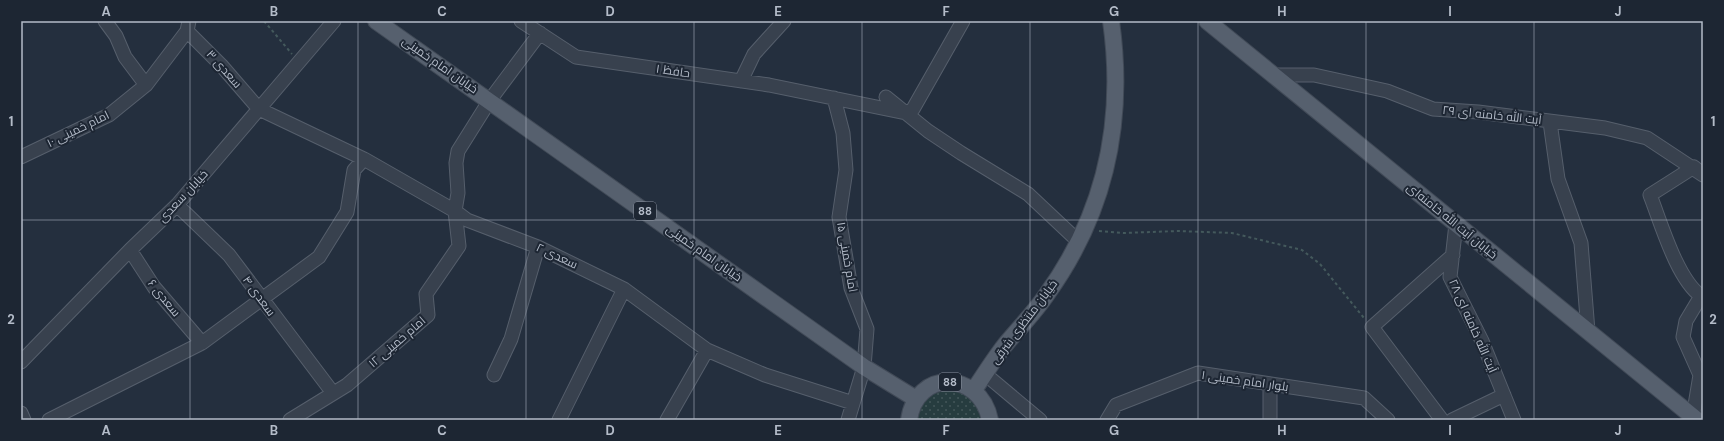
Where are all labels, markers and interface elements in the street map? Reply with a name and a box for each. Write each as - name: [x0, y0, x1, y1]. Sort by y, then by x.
- text: A: [101, 3, 111, 20]
- text: B: [270, 3, 278, 20]
- text: C: [437, 3, 447, 20]
- text: D: [605, 3, 615, 20]
- text: E: [774, 3, 782, 20]
- text: F: [942, 3, 950, 20]
- text: G: [1109, 3, 1119, 20]
- text: H: [1277, 3, 1287, 20]
- text: I: [1448, 3, 1452, 20]
- text: J: [1614, 3, 1622, 20]
- street label: خیابان امام خمینی: [399, 33, 481, 97]
- street label: سعدی ۳: [203, 47, 245, 92]
- street label: حافظ ۱: [655, 61, 691, 81]
- street label: آیت الله خامنه ای ۲۹: [1442, 102, 1543, 128]
- street label: امام خمینی ۱۰: [44, 107, 112, 151]
- text: 1: [9, 113, 13, 130]
- text: 1: [1711, 113, 1715, 130]
- street label: خیابان سعدی: [155, 166, 211, 226]
- street label: خیابان آیت الله خامنه‌ای: [1403, 179, 1501, 263]
- road number: 88: [634, 202, 656, 220]
- street label: خیابان امام خمینی: [663, 221, 745, 285]
- street label: امام خمینی ۱۵: [833, 221, 861, 293]
- street label: سعدی ۲: [534, 239, 581, 273]
- street label: سعدی ۴: [239, 273, 279, 319]
- street label: سعدی ۶: [144, 276, 184, 320]
- street label: خیابان منتظری شرقی: [987, 277, 1061, 367]
- street label: آیت الله خامنه ای ۲۸: [1445, 277, 1501, 376]
- text: 2: [7, 311, 15, 328]
- text: 2: [1709, 311, 1717, 328]
- street label: امام خمینی ۱۲: [365, 313, 429, 371]
- street label: بلوار امام خمینی ۱: [1200, 367, 1290, 395]
- road number: 88: [939, 373, 961, 391]
- text: A: [101, 422, 111, 439]
- text: B: [270, 422, 278, 439]
- text: C: [437, 422, 447, 439]
- text: D: [605, 422, 615, 439]
- text: E: [774, 422, 782, 439]
- text: F: [942, 422, 950, 439]
- text: G: [1109, 422, 1119, 439]
- text: H: [1277, 422, 1287, 439]
- text: I: [1448, 422, 1452, 439]
- text: J: [1614, 422, 1622, 439]

